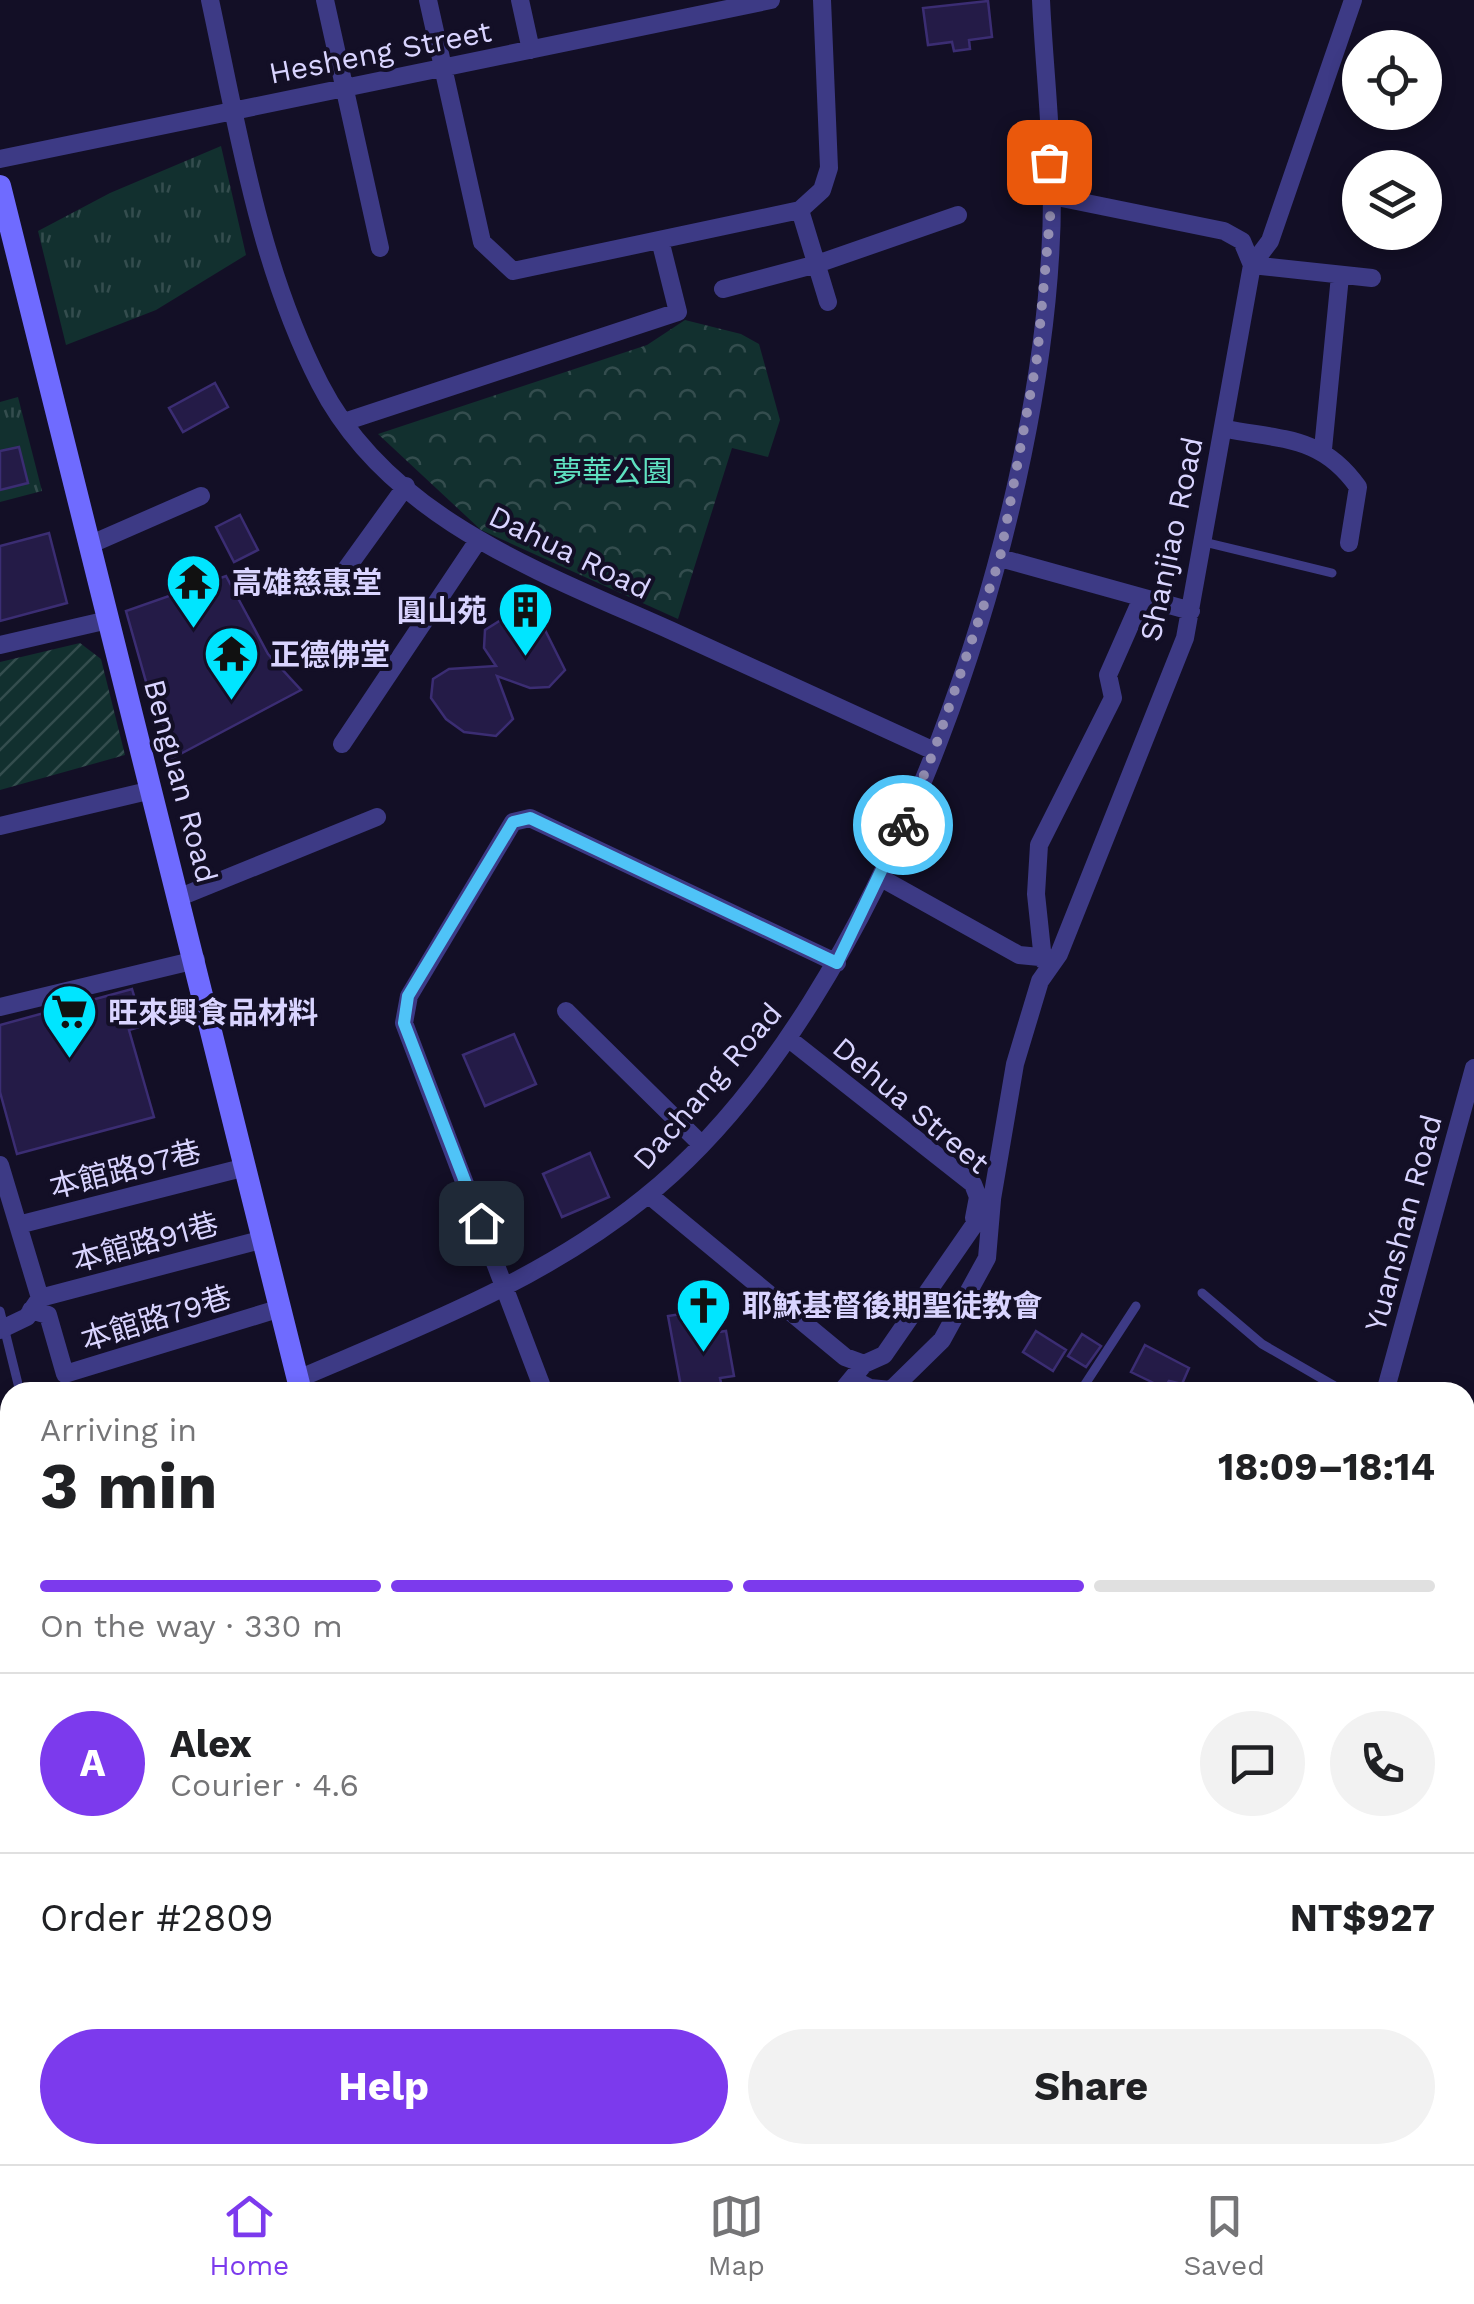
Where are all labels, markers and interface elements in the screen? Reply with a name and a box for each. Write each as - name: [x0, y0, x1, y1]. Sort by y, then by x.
- street label: Hesheng Street: [266, 13, 495, 91]
- map controls: [1342, 30, 1442, 250]
- button: locate: [1342, 30, 1442, 130]
- pin: [1007, 120, 1092, 205]
- icon: bag: [1022, 135, 1077, 190]
- button: layers: [1342, 150, 1442, 250]
- street label: Shanjiao Road: [1132, 434, 1210, 644]
- park label: 夢華公園: [552, 454, 672, 489]
- street label: Dahua Road: [483, 498, 657, 606]
- temple icon: 高雄慈惠堂: [163, 552, 223, 631]
- place label: 高雄慈惠堂: [232, 565, 382, 600]
- building icon: 圓山苑: [496, 580, 556, 659]
- place label: 圓山苑: [397, 593, 487, 628]
- temple icon: 正德佛堂: [201, 624, 261, 703]
- place label: 正德佛堂: [270, 637, 390, 672]
- street label: Benguan Road: [137, 676, 225, 886]
- courier: [853, 775, 953, 875]
- icon: bike: [876, 798, 931, 853]
- supermarket icon: 旺來興食品材料: [39, 982, 99, 1061]
- place label: 旺來興食品材料: [108, 995, 318, 1030]
- street label: Dachang Road: [625, 996, 789, 1176]
- street label: Dehua Street: [826, 1030, 996, 1181]
- street label: Yuanshan Road: [1357, 1111, 1449, 1335]
- street label: 本館路97巷: [46, 1133, 204, 1205]
- pin: [439, 1181, 524, 1266]
- icon: home: [454, 1196, 509, 1251]
- street label: 本館路91巷: [68, 1206, 222, 1278]
- church icon: 耶穌基督後期聖徒教會: [673, 1275, 733, 1354]
- street label: 本館路79巷: [77, 1279, 235, 1357]
- place label: 耶穌基督後期聖徒教會: [742, 1288, 1043, 1323]
- text: Arriving in: [40, 1411, 197, 1449]
- text: 18:09–18:14: [1218, 1445, 1435, 1489]
- text: 3 min: [40, 1448, 218, 1524]
- text: On the way · 330 m: [40, 1607, 343, 1645]
- button: chat: [1200, 1711, 1305, 1816]
- button: phone: [1330, 1711, 1435, 1816]
- text: Alex: [170, 1722, 252, 1766]
- text: A: [80, 1741, 105, 1785]
- text: Courier · 4.6: [170, 1766, 359, 1804]
- text: Order #2809: [40, 1896, 273, 1940]
- text: NT$927: [1290, 1896, 1435, 1940]
- button: Help: [40, 2029, 728, 2144]
- button: Share: [748, 2029, 1435, 2144]
- tab: Home: [209, 2189, 289, 2282]
- tab: Map: [708, 2189, 765, 2282]
- tab: Saved: [1183, 2189, 1265, 2282]

